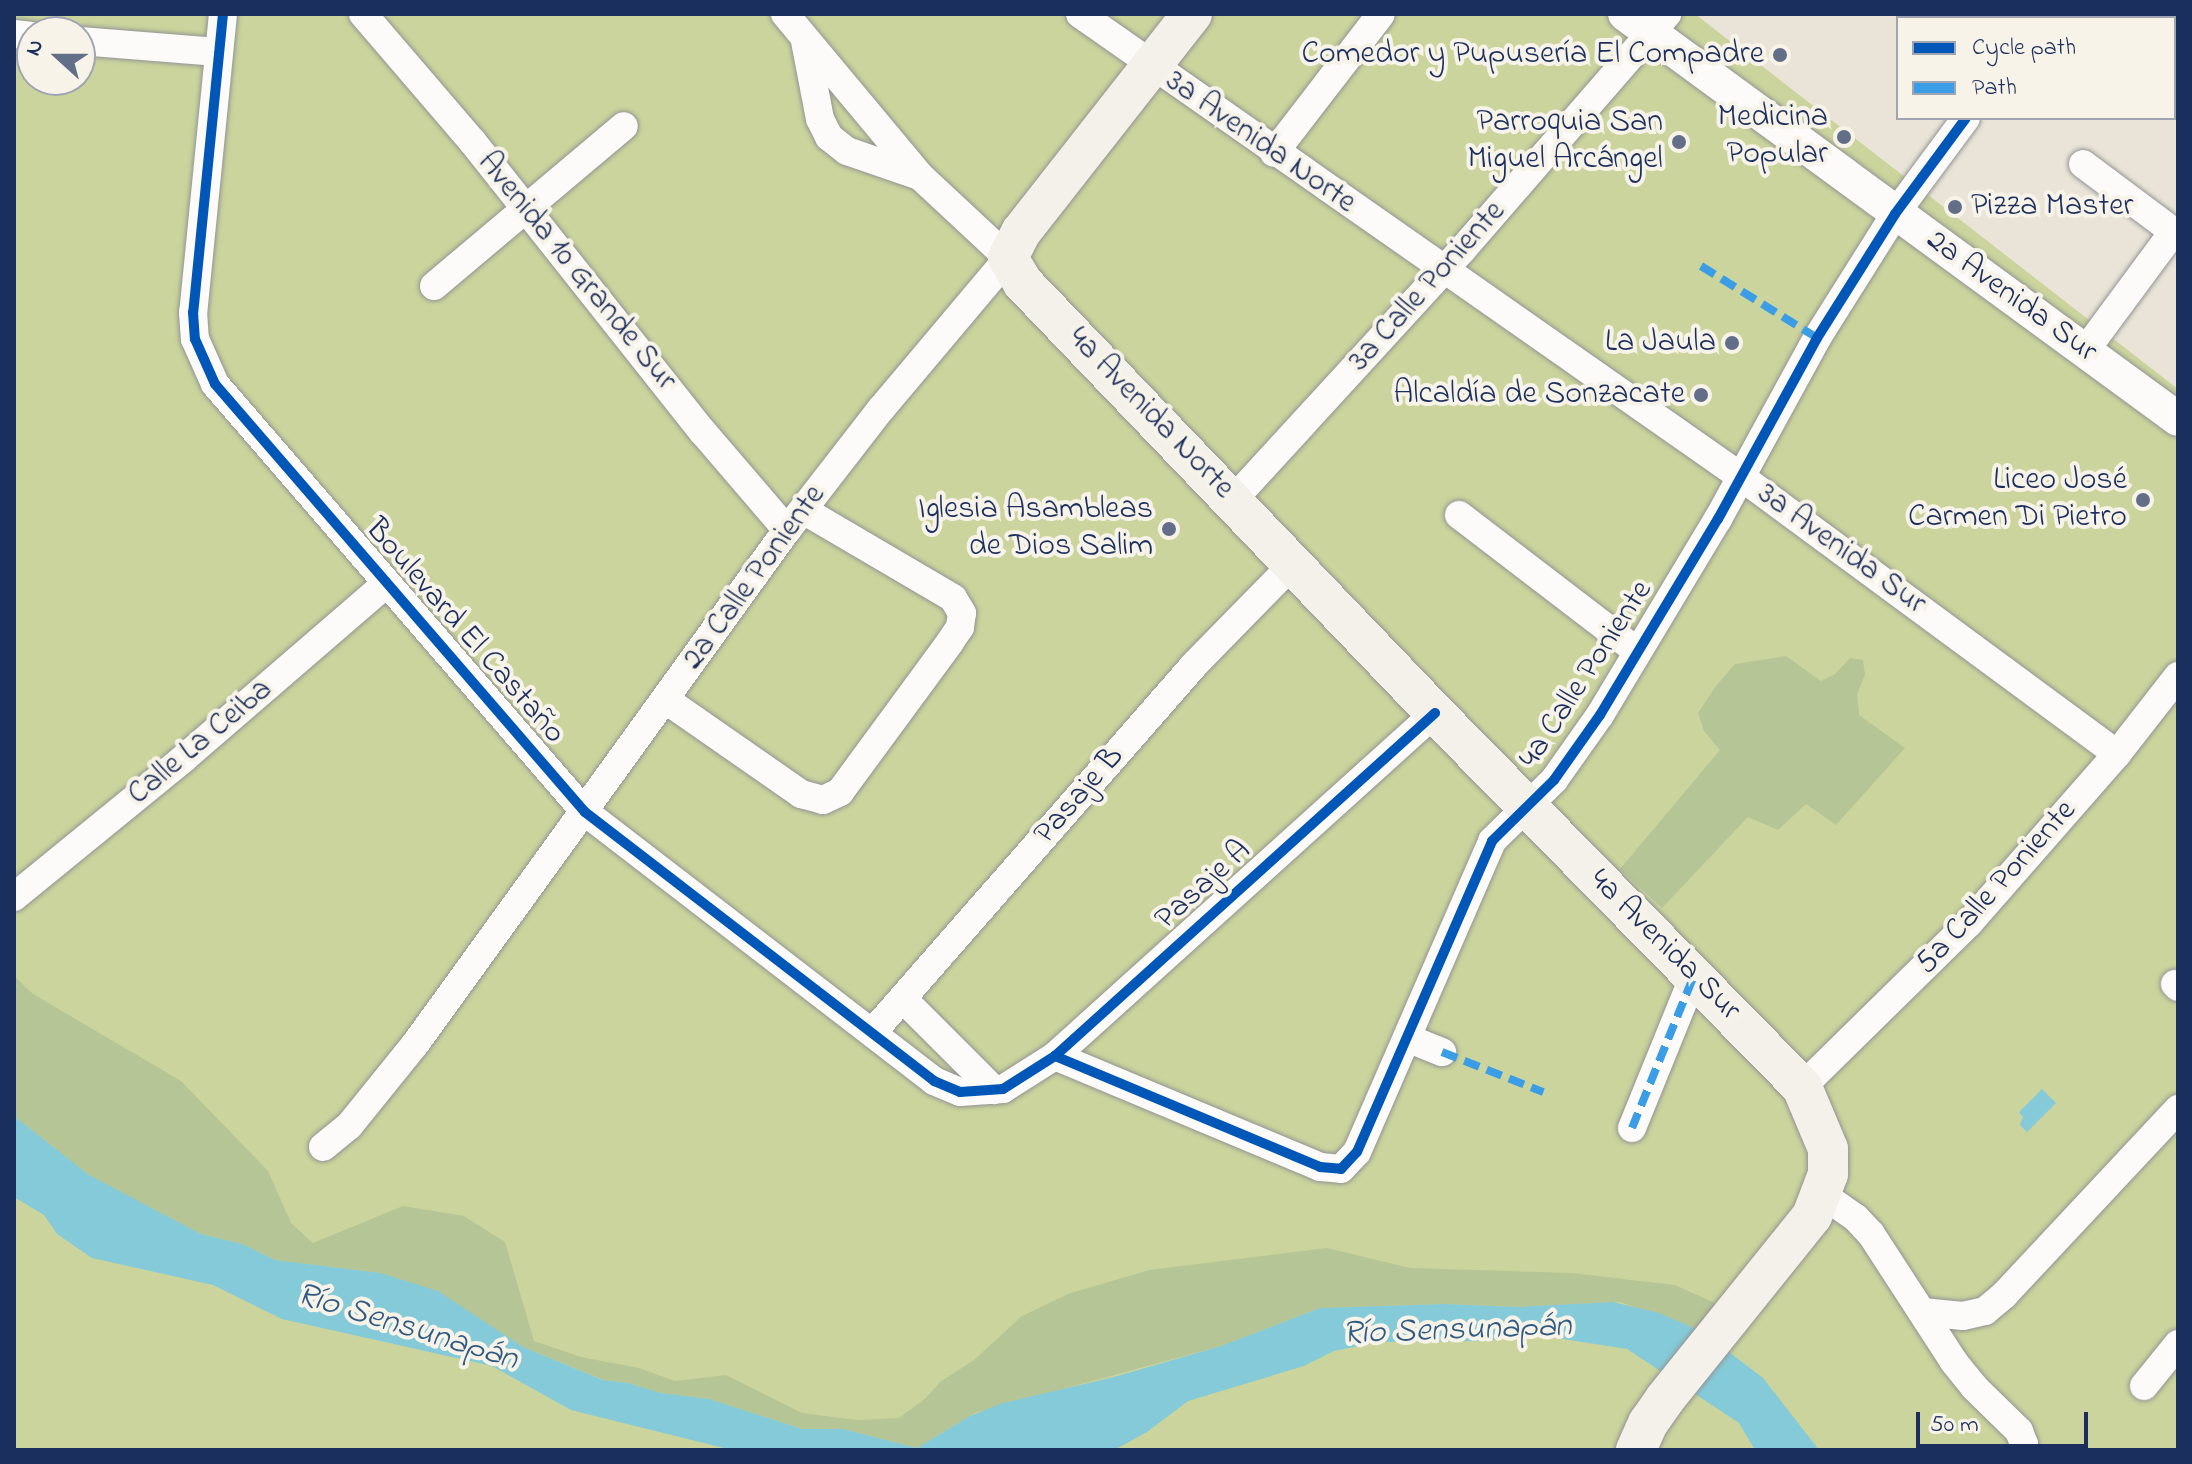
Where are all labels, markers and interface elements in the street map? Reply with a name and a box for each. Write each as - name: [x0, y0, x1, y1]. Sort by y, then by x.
- north arrow: [16, 16, 96, 96]
- legend: [1896, 16, 2176, 120]
- text: Cycle path: [1972, 31, 2076, 66]
- text: N: [18, 35, 53, 61]
- place label: Comedor y Pupusería El Compadre: [1302, 36, 1764, 74]
- marker: Comedor y Pupusería El Compadre: [1771, 46, 1789, 64]
- street label: 3a Avenida Norte: [1157, 63, 1363, 223]
- text: Path: [1972, 71, 2017, 106]
- place label: Medicina Popular: [1717, 100, 1828, 175]
- place label: Parroquia San Miguel Arcángel: [1468, 105, 1663, 180]
- marker: Medicina Popular: [1835, 128, 1853, 146]
- marker: Parroquia San Miguel Arcángel: [1670, 133, 1688, 151]
- street label: Avenida 10 Grande Sur: [468, 145, 684, 399]
- place label: Pizza Master: [1971, 188, 2133, 226]
- street label: 3a Calle Poniente: [1341, 194, 1515, 380]
- marker: Pizza Master: [1946, 198, 1964, 216]
- street label: 2a Avenida Sur: [1918, 222, 2104, 372]
- street label: 4a Avenida Norte: [1058, 320, 1242, 508]
- place label: La Jaula: [1605, 324, 1716, 362]
- marker: La Jaula: [1723, 334, 1741, 352]
- place label: Alcaldía de Sonzacate: [1393, 376, 1685, 414]
- marker: Alcaldía de Sonzacate: [1692, 386, 1710, 404]
- place label: Liceo José Carmen Di Pietro: [1908, 463, 2127, 538]
- street label: 3a Avenida Sur: [1749, 476, 1933, 624]
- street label: 2a Calle Poniente: [675, 478, 835, 678]
- marker: Liceo José Carmen Di Pietro: [2134, 491, 2152, 509]
- place label: Iglesia Asambleas de Dios Salim: [918, 492, 1153, 567]
- street label: Boulevard El Castaño: [356, 511, 572, 753]
- marker: Iglesia Asambleas de Dios Salim: [1160, 520, 1178, 538]
- street label: 4a Calle Poniente: [1512, 574, 1662, 776]
- street label: Calle La Ceiba: [121, 671, 281, 815]
- street label: Pasaje B: [1027, 739, 1133, 853]
- street label: 5a Calle Poniente: [1909, 793, 2085, 983]
- street label: Pasaje A: [1148, 833, 1260, 939]
- street label: 4a Avenida Sur: [1580, 862, 1748, 1030]
- water label: Río Sensunapán: [291, 1275, 523, 1381]
- water label: Río Sensunapán: [1342, 1307, 1572, 1355]
- scale bar: [1920, 1396, 2092, 1446]
- text: 50 m: [1930, 1408, 1979, 1443]

